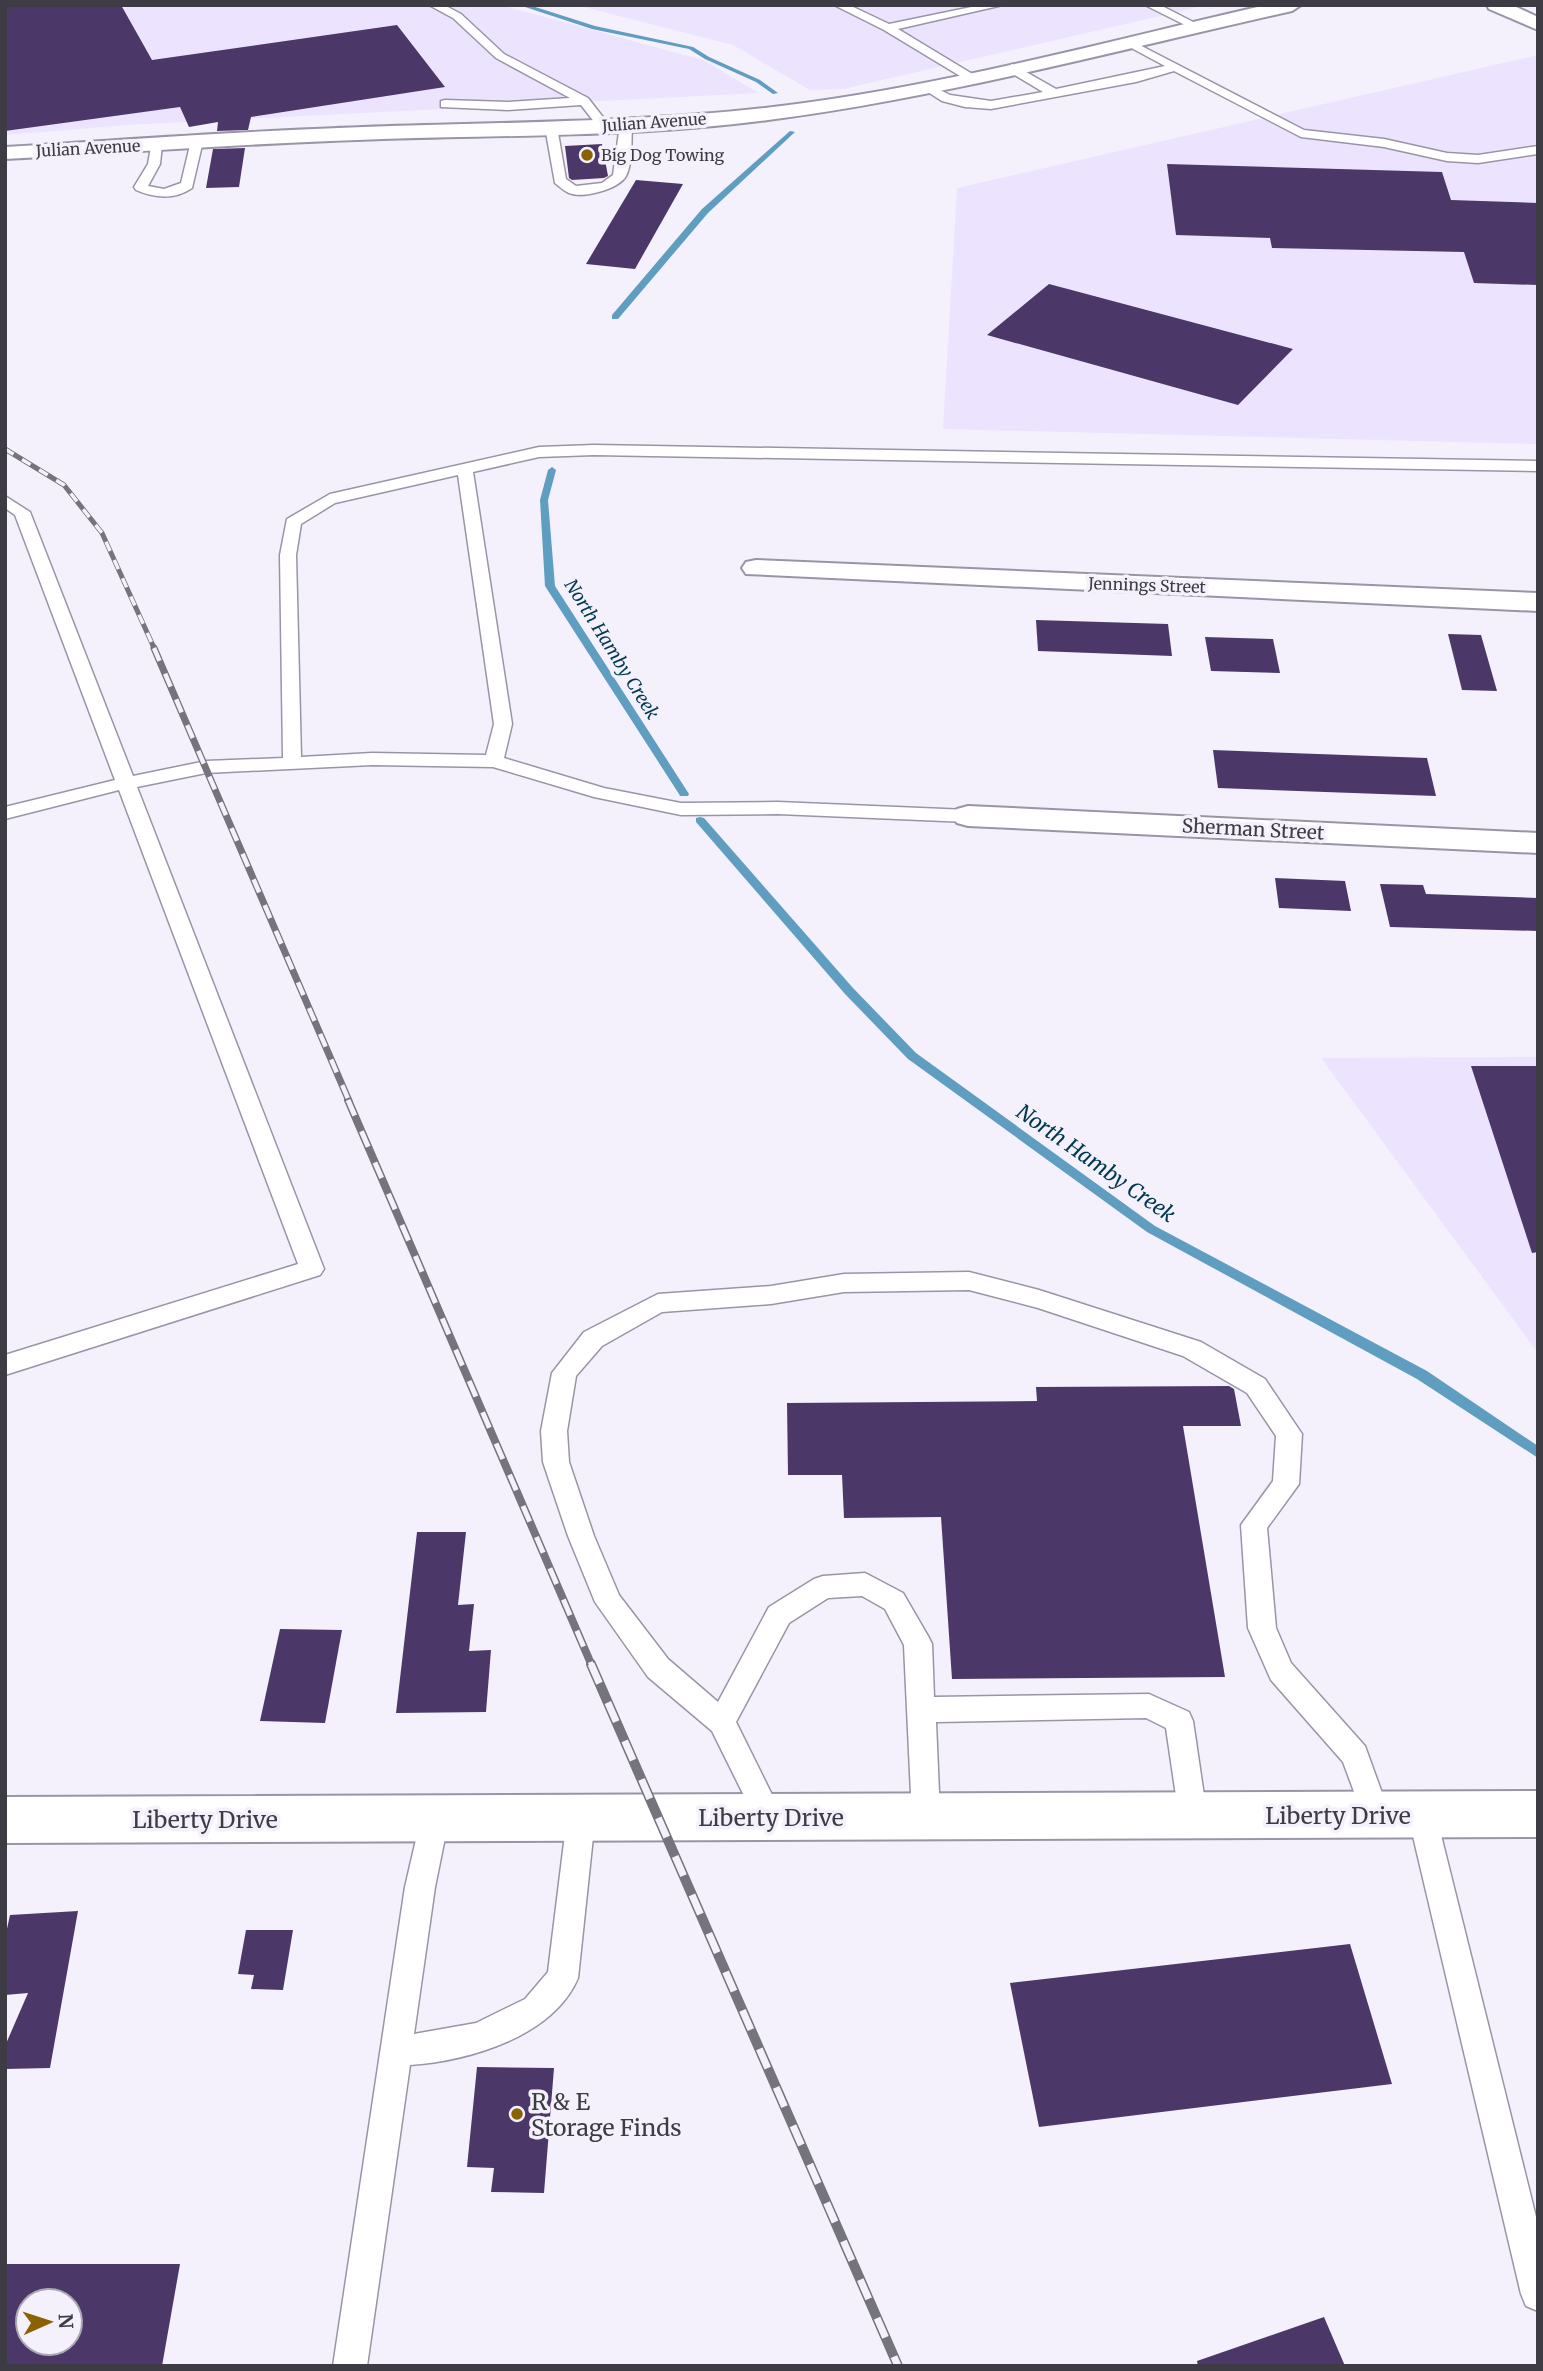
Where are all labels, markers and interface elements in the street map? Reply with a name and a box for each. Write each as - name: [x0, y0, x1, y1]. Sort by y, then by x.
- street label: Julian Avenue: [600, 108, 707, 136]
- street label: Julian Avenue: [34, 135, 141, 161]
- place label: Big Dog Towing: [601, 145, 724, 165]
- marker: Big Dog Towing: [579, 147, 595, 163]
- street label: Jennings Street: [1087, 573, 1207, 597]
- water label: North Hamby Creek: [560, 575, 664, 723]
- street label: Sherman Street: [1181, 813, 1325, 845]
- water label: North Hamby Creek: [1011, 1098, 1181, 1228]
- street label: Liberty Drive: [1265, 1801, 1411, 1830]
- street label: Liberty Drive: [698, 1803, 844, 1832]
- street label: Liberty Drive: [132, 1805, 278, 1834]
- place label: R & E Storage Finds: [531, 2087, 682, 2142]
- marker: R & E Storage Finds: [509, 2106, 525, 2122]
- north arrow: [14, 2287, 84, 2357]
- text: N: [54, 2313, 78, 2329]

